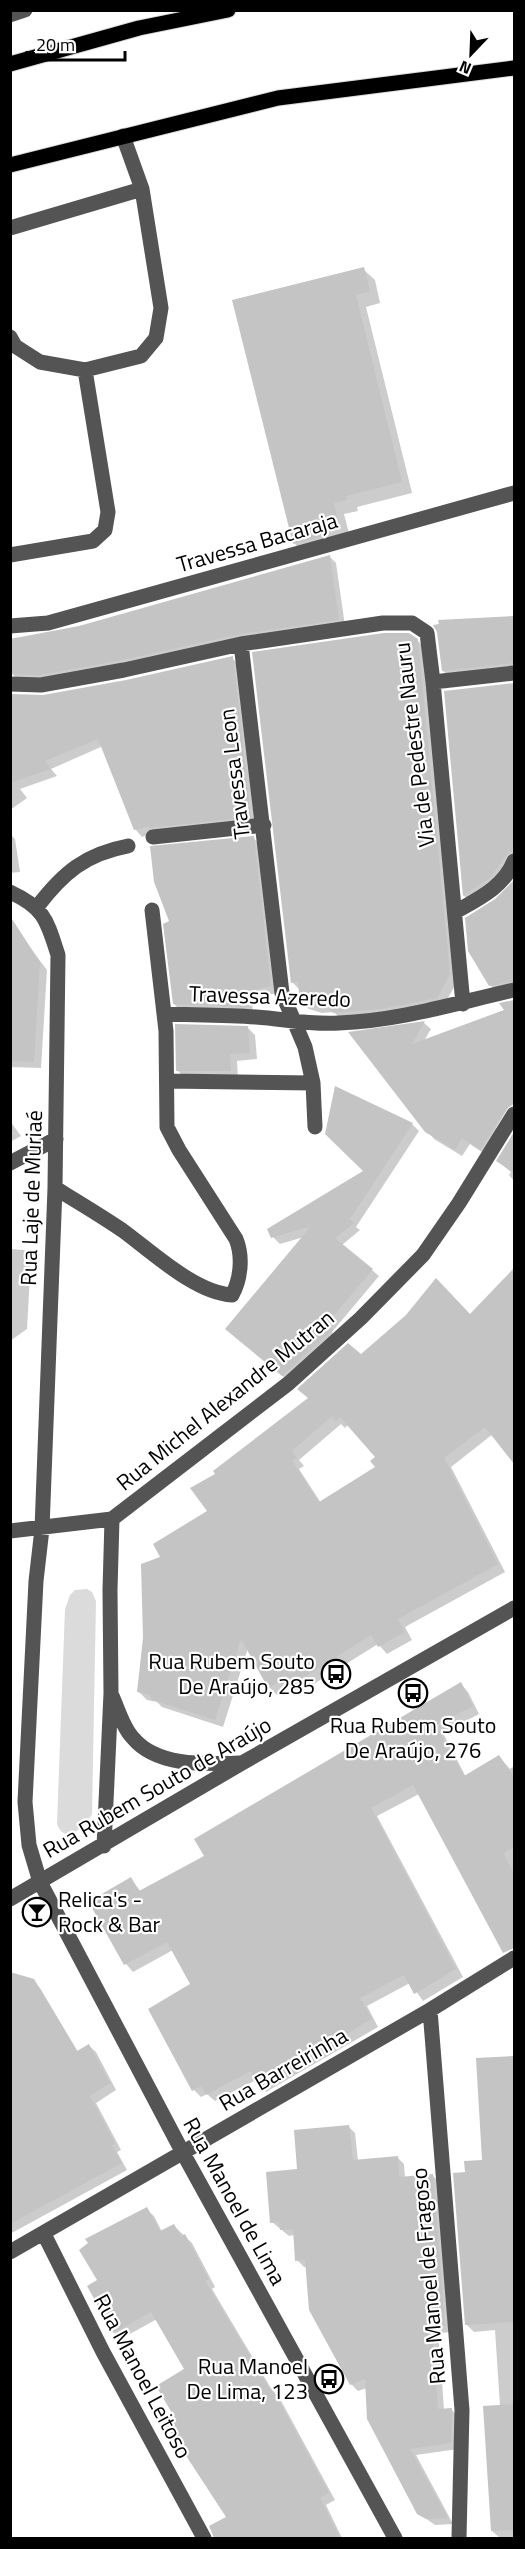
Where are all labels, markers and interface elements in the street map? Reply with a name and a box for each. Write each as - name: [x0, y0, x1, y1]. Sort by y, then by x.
- scale bar: [27, 24, 124, 62]
- north arrow: [441, 24, 501, 84]
- text: 20 m: [36, 31, 75, 58]
- text: N: [455, 55, 475, 81]
- street label: Travessa Bacaraja: [173, 503, 341, 581]
- street label: Via de Pedestre Nauru: [385, 641, 443, 849]
- street label: Travessa Leon: [209, 707, 259, 841]
- street label: Travessa Azeredo: [188, 976, 352, 1016]
- street label: Rua Laje de Muriaé: [11, 1110, 51, 1286]
- street label: Rua Michel Alexandre Mutran: [109, 1301, 341, 1499]
- place label: Rua Rubem Souto De Araújo, 285: [148, 1644, 315, 1703]
- bus stop icon: Rua Rubem Souto De Araújo, 285: [320, 1658, 352, 1690]
- bus stop icon: Rua Rubem Souto De Araújo, 276: [397, 1677, 429, 1709]
- street label: Rua Rubem Souto de Araújo: [36, 1708, 278, 1866]
- place label: Rua Rubem Souto De Araújo, 276: [330, 1708, 496, 1767]
- place label: Relica's - Rock & Bar: [58, 1882, 160, 1941]
- bar icon: Relica's - Rock & Bar: [21, 1896, 53, 1928]
- street label: Rua Barreirinha: [212, 2018, 354, 2120]
- street label: Rua Manoel de Lima: [175, 2111, 295, 2291]
- street label: Rua Manoel de Fragoso: [402, 2166, 454, 2386]
- street label: Rua Manoel Leitoso: [85, 2287, 201, 2465]
- place label: Rua Manoel De Lima, 123: [186, 2349, 308, 2408]
- bus stop icon: Rua Manoel De Lima, 123: [313, 2363, 345, 2395]

